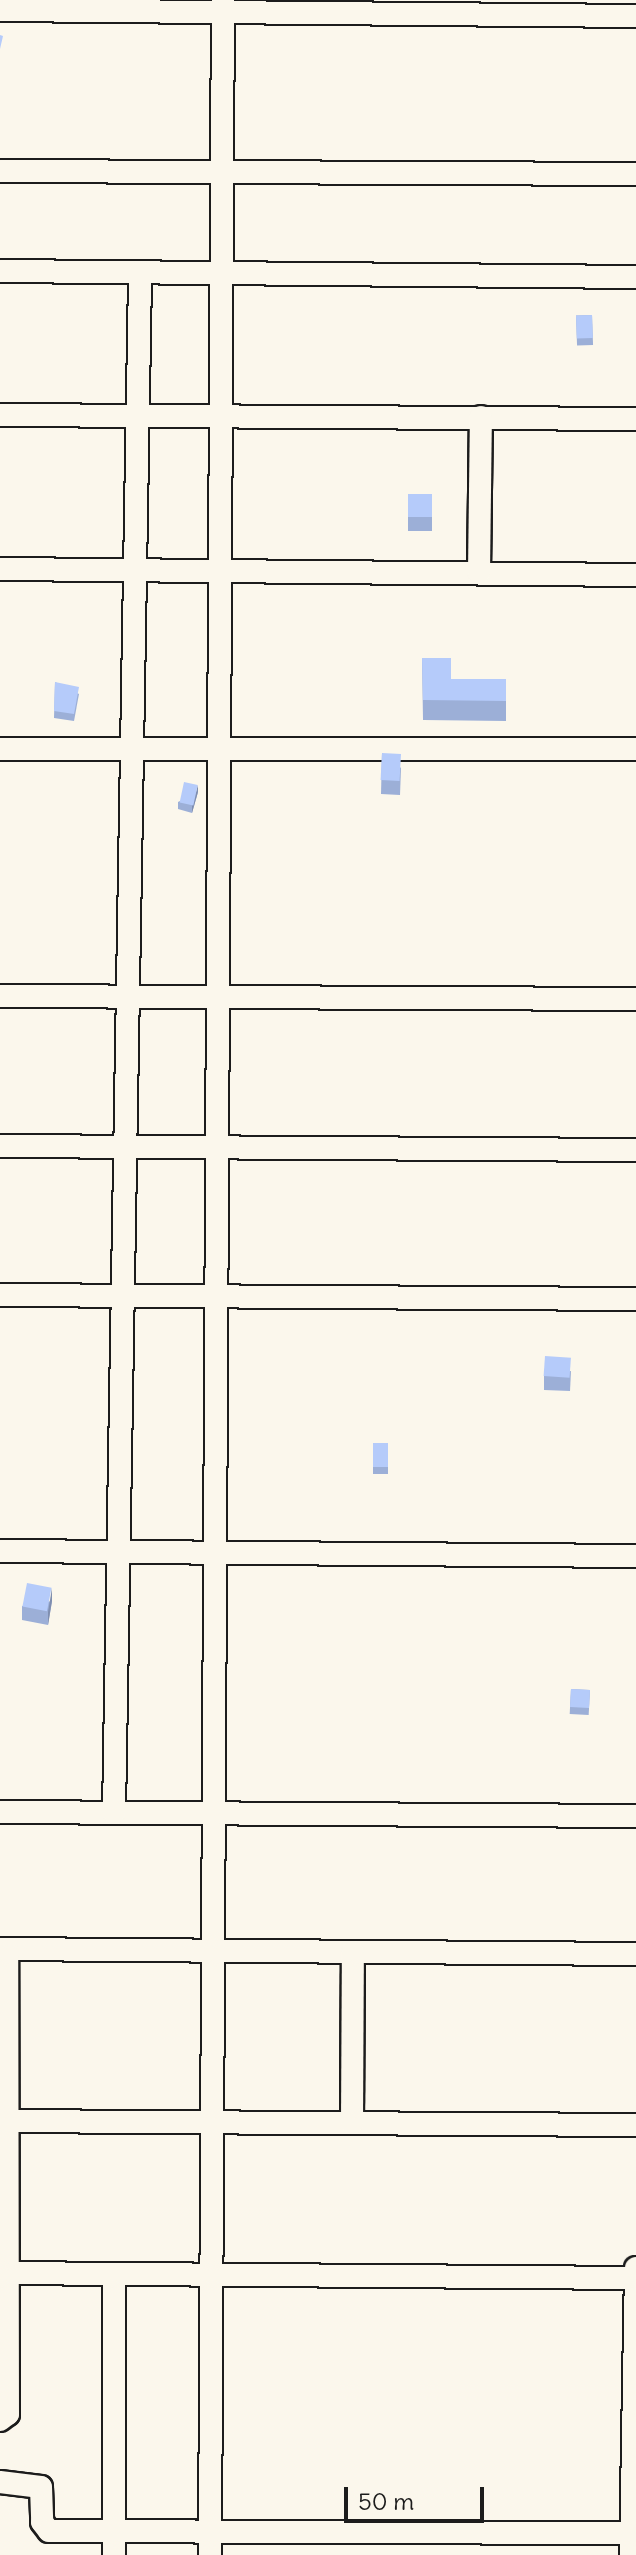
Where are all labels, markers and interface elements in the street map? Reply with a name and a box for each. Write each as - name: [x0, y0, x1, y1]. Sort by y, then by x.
- scale bar: [348, 2471, 488, 2521]
- text: 50 m: [358, 2486, 414, 2516]

